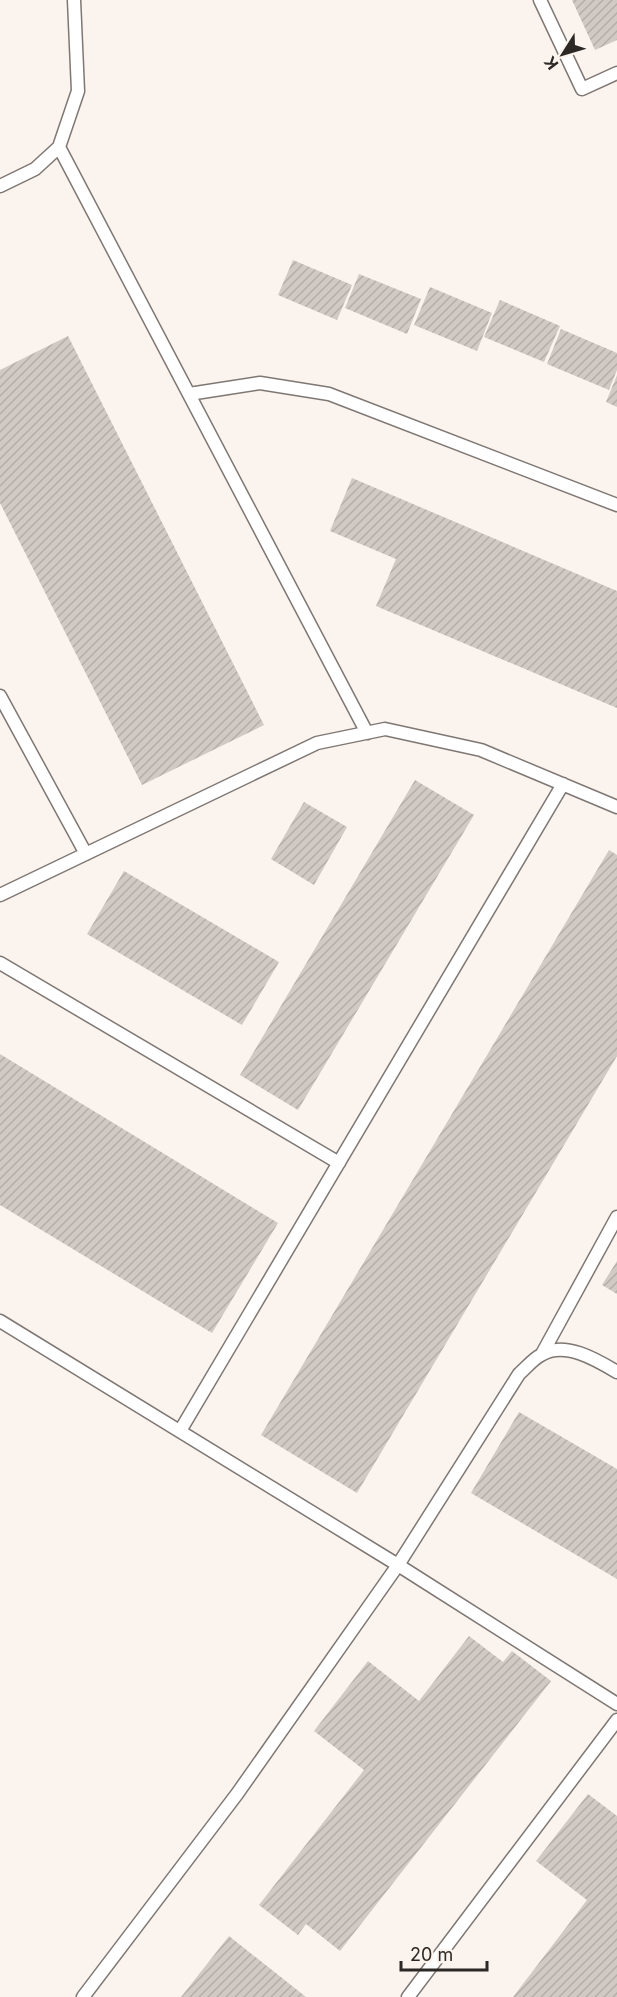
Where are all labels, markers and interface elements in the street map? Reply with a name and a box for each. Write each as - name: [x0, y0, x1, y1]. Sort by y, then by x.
- north arrow: [533, 24, 593, 84]
- text: K: [539, 52, 562, 74]
- scale bar: [401, 1934, 486, 1972]
- text: 20 m: [410, 1944, 453, 1965]

